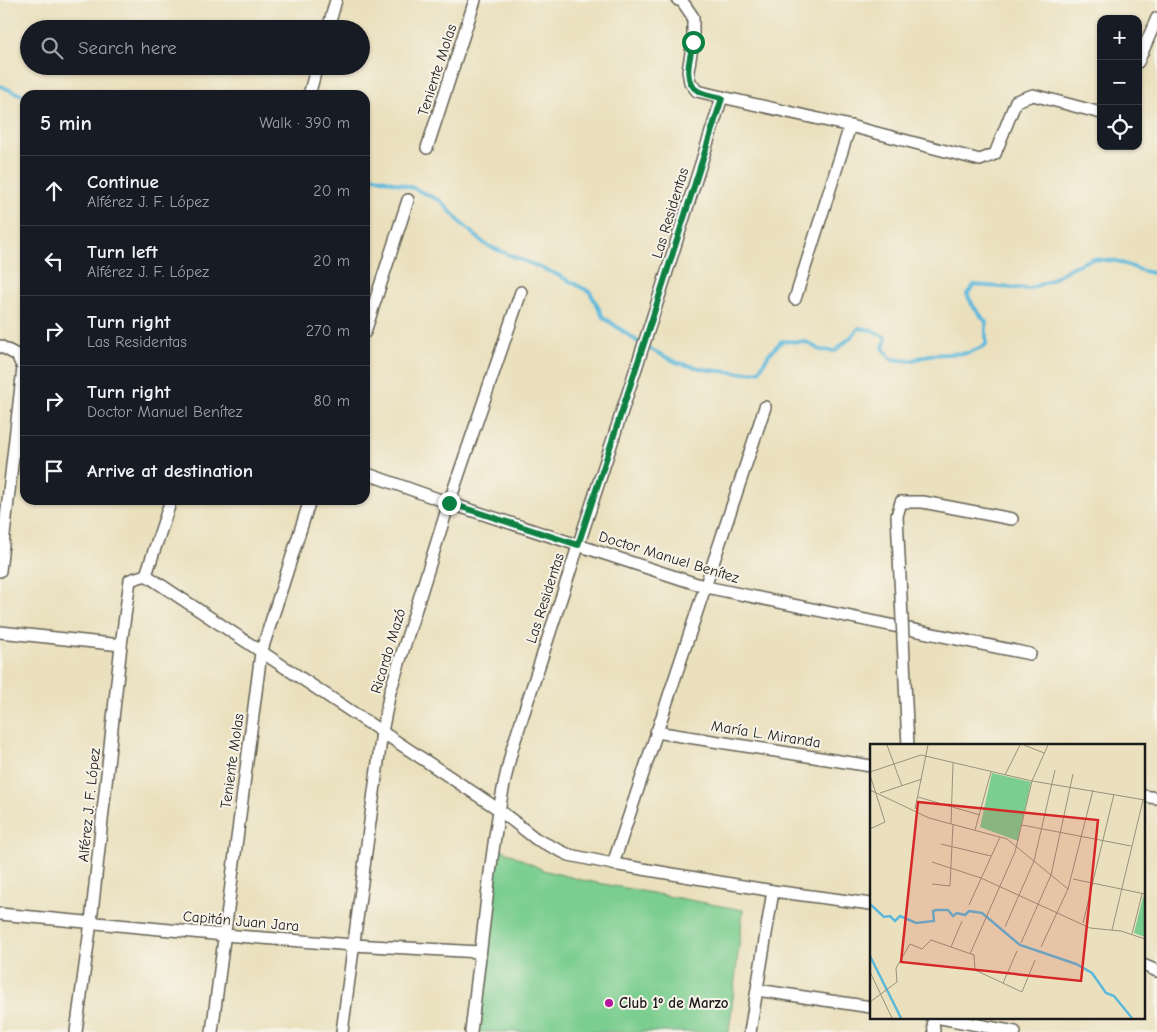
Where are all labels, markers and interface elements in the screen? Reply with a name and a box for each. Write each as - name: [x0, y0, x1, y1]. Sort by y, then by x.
- map controls: [1097, 15, 1142, 150]
- button: +: [1097, 15, 1142, 60]
- search box: [20, 20, 370, 75]
- street label: Teniente Molas: [414, 22, 460, 118]
- route start: [682, 31, 705, 54]
- icon: search: [38, 34, 66, 62]
- text: Search here: [78, 37, 177, 59]
- button: −: [1097, 60, 1142, 105]
- button: locate: [1097, 105, 1142, 150]
- text: 5 min: [40, 111, 92, 135]
- text: Walk · 390 m: [259, 114, 350, 132]
- street label: Las Residentas: [648, 166, 692, 260]
- text: Continue: [87, 171, 159, 193]
- icon: ahead: [40, 177, 68, 205]
- text: 20 m: [313, 182, 350, 200]
- text: Alférez J. F. López: [87, 193, 209, 211]
- text: Turn left: [87, 241, 158, 263]
- icon: left: [40, 247, 68, 275]
- text: 20 m: [313, 252, 350, 270]
- text: Alférez J. F. López: [87, 263, 209, 281]
- text: Turn right: [87, 311, 171, 333]
- icon: right: [40, 317, 68, 345]
- text: 270 m: [306, 322, 350, 340]
- text: Las Residentas: [87, 333, 187, 351]
- text: Turn right: [87, 381, 171, 403]
- icon: right: [40, 387, 68, 415]
- text: 80 m: [313, 392, 350, 410]
- text: Doctor Manuel Benítez: [87, 403, 243, 421]
- icon: arrive: [40, 457, 68, 485]
- text: Arrive at destination: [87, 460, 253, 482]
- route end: [438, 492, 461, 515]
- street label: Doctor Manuel Benítez: [597, 527, 742, 587]
- street label: Las Residentas: [522, 551, 568, 645]
- street label: Ricardo Mazó: [367, 606, 410, 696]
- street label: Teniente Molas: [216, 712, 248, 810]
- street label: María L. Miranda: [710, 716, 822, 752]
- inset map: [870, 744, 1144, 1020]
- street label: Alférez J. F. López: [74, 747, 104, 863]
- street label: Capitán Juan Jara: [182, 907, 300, 935]
- place label: Club 1º de Marzo: [619, 994, 729, 1012]
- marker: Club 1º de Marzo: [603, 997, 615, 1009]

